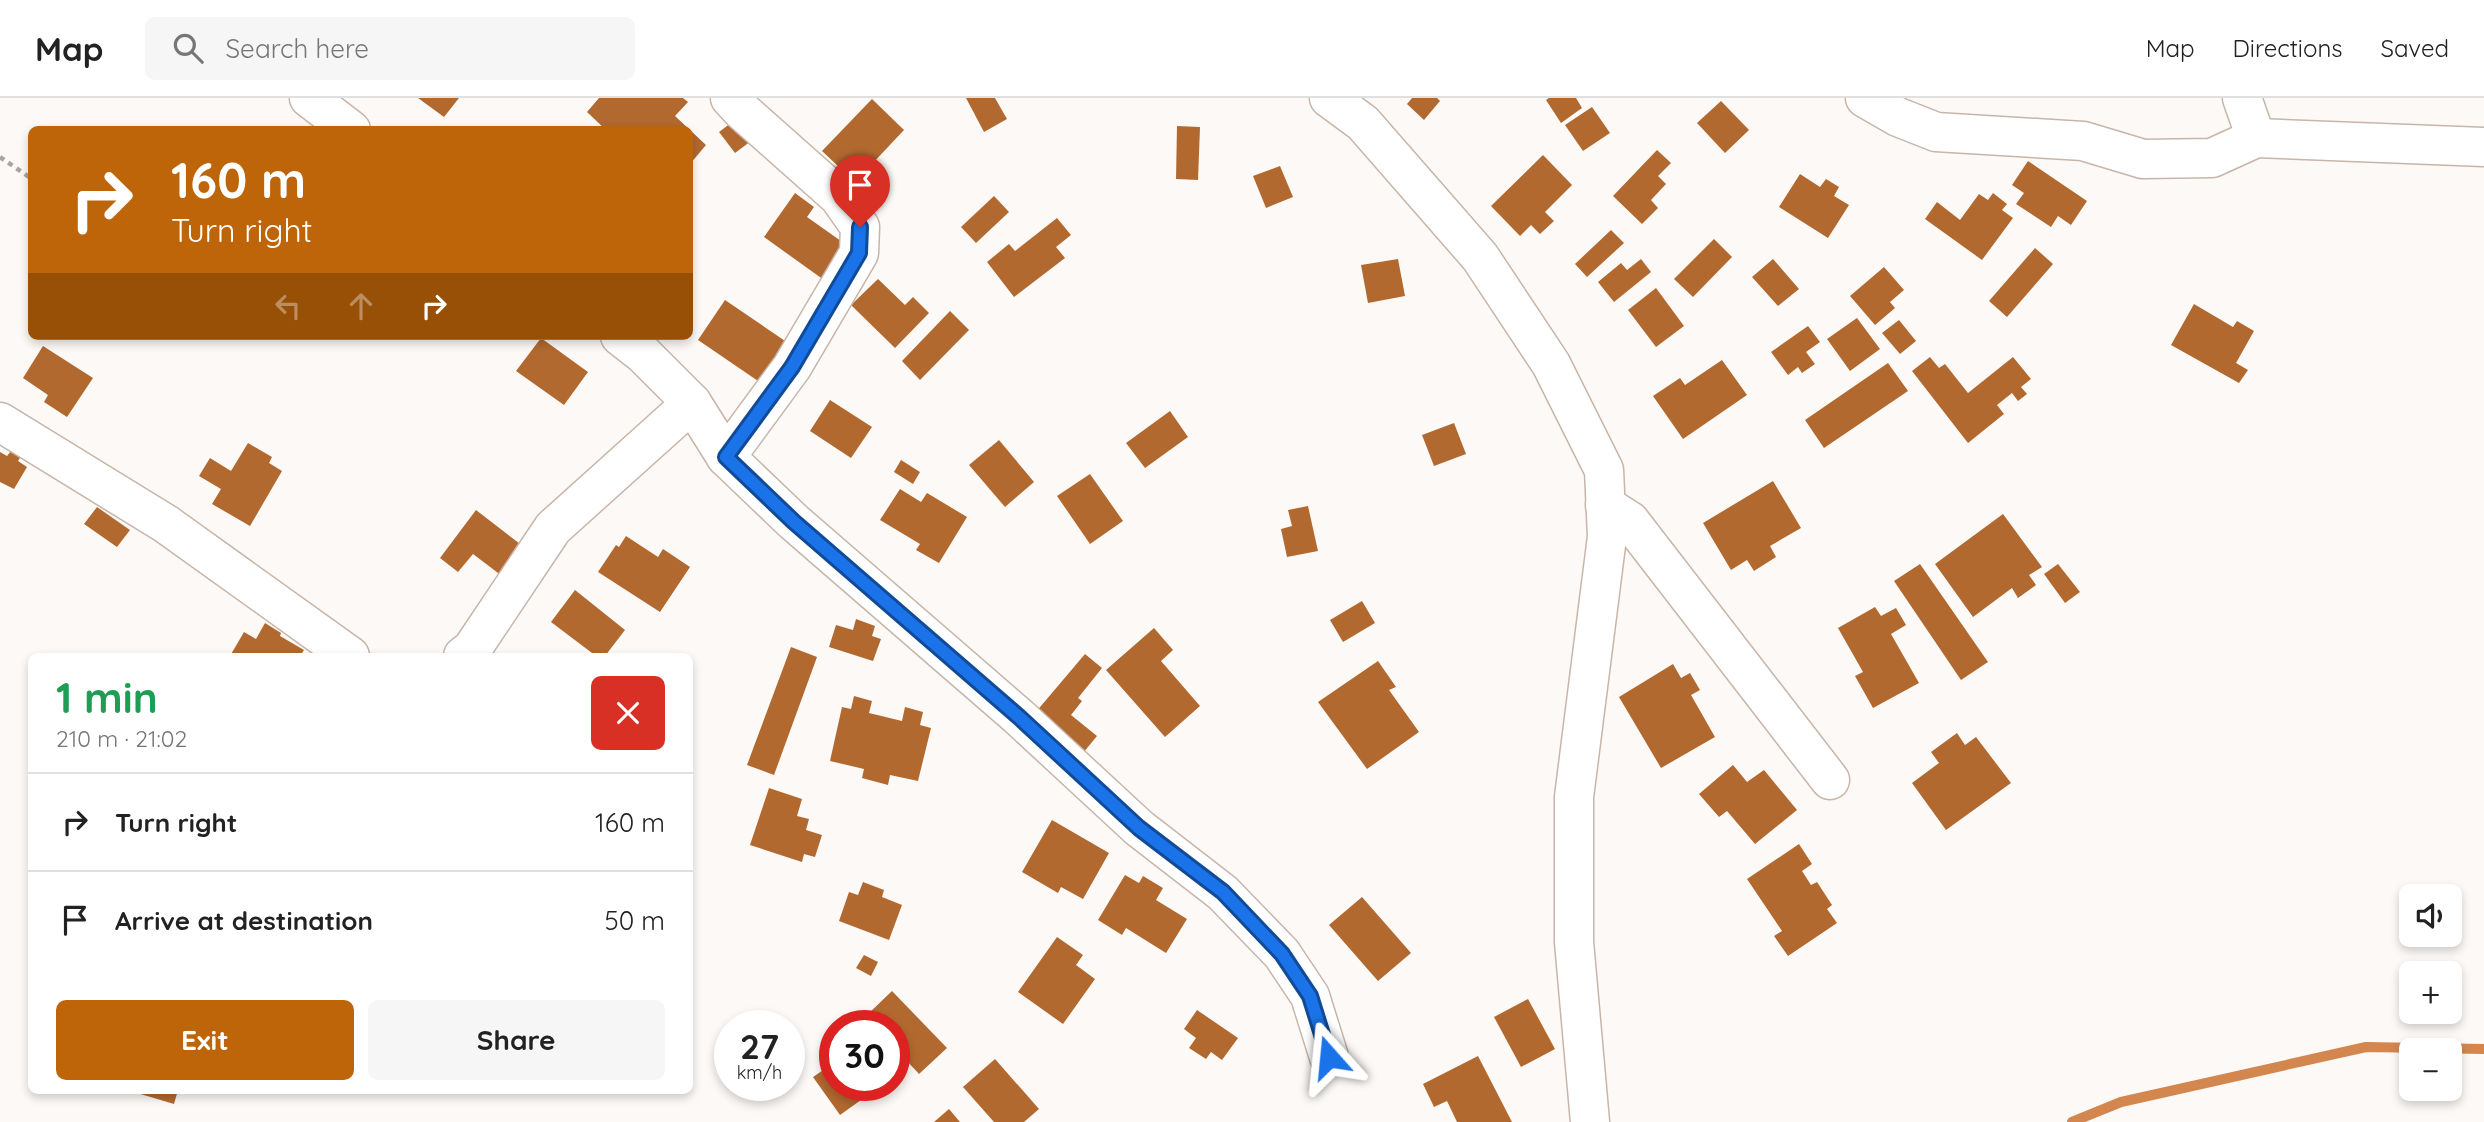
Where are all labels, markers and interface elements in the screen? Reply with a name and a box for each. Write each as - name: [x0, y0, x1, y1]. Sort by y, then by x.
- search box: [145, 17, 635, 80]
- text: Map: [35, 28, 103, 69]
- icon: search: [169, 29, 207, 67]
- text: Search here: [225, 32, 369, 65]
- text: Map: [2146, 33, 2195, 63]
- text: Directions: [2233, 33, 2343, 63]
- text: Saved: [2381, 33, 2449, 63]
- text: 160 m: [171, 149, 306, 210]
- icon: right: [56, 154, 147, 245]
- pin: [830, 155, 890, 227]
- icon: arrive: [841, 166, 879, 204]
- text: Turn right: [171, 210, 312, 250]
- icon: left: [269, 287, 307, 325]
- icon: ahead: [342, 287, 380, 325]
- icon: right: [415, 287, 453, 325]
- text: 1 min: [56, 671, 158, 724]
- button: close: [591, 676, 665, 750]
- text: 210 m · 21:02: [56, 724, 187, 753]
- icon: right: [56, 803, 94, 841]
- text: Turn right: [115, 806, 237, 839]
- text: 160 m: [595, 806, 665, 839]
- map controls: [2399, 884, 2462, 1101]
- button: sound: [2399, 884, 2462, 947]
- icon: arrive: [56, 901, 94, 939]
- text: Arrive at destination: [115, 904, 373, 937]
- text: 50 m: [605, 904, 665, 937]
- button: +: [2399, 961, 2462, 1024]
- button: Exit: [56, 1000, 354, 1080]
- button: Share: [368, 1000, 665, 1080]
- speed limit sign: 30: [819, 1010, 910, 1101]
- position arrow: [1292, 1020, 1366, 1094]
- text: 27: [740, 1024, 779, 1068]
- button: −: [2399, 1038, 2462, 1101]
- text: km/h: [737, 1061, 782, 1084]

